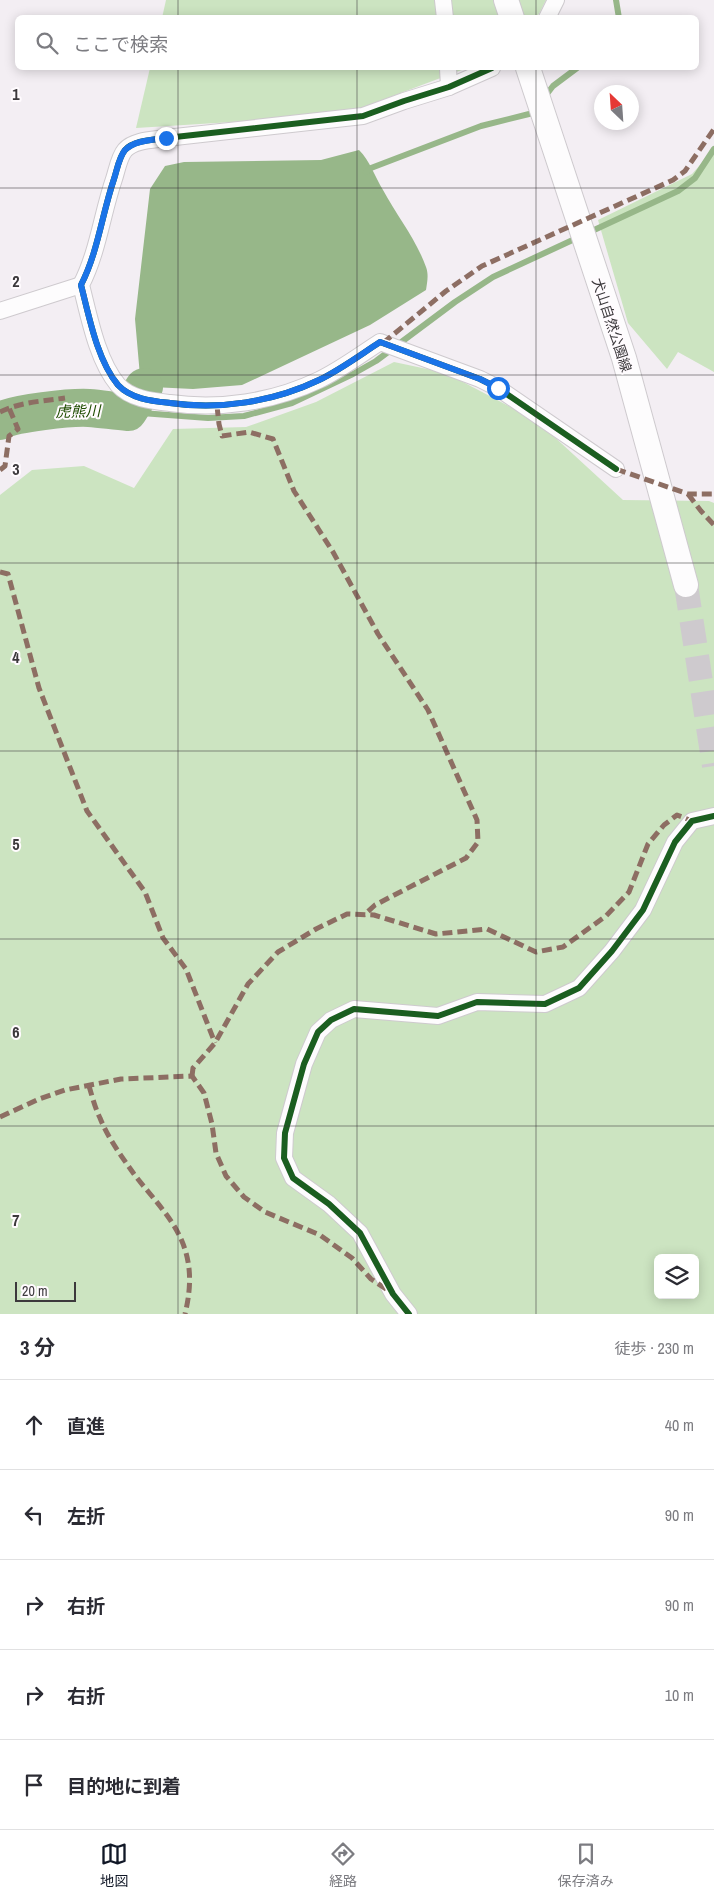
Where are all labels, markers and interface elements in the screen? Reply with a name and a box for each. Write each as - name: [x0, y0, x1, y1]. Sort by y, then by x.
- search box: [15, 15, 699, 70]
- icon: search: [33, 29, 61, 57]
- text: ここで検索: [73, 31, 168, 57]
- text: 1: [12, 83, 20, 105]
- north arrow: [594, 85, 639, 130]
- route end: [155, 127, 178, 150]
- text: 2: [12, 270, 20, 292]
- street label: 犬山自然公園線: [588, 276, 636, 374]
- route start: [487, 377, 510, 400]
- water label: 虎熊川: [55, 400, 103, 422]
- text: 3: [12, 458, 20, 480]
- text: 4: [12, 646, 20, 668]
- text: 5: [12, 833, 20, 855]
- text: 6: [12, 1021, 20, 1043]
- text: 7: [12, 1209, 20, 1231]
- map controls: [654, 1254, 699, 1299]
- button: layers: [654, 1254, 699, 1299]
- scale bar: [15, 1279, 76, 1302]
- text: 20 m: [22, 1282, 48, 1300]
- text: 3 分: [20, 1333, 55, 1362]
- text: 徒歩 · 230 m: [615, 1337, 694, 1359]
- icon: ahead: [20, 1411, 48, 1439]
- text: 直進: [67, 1413, 105, 1439]
- text: 40 m: [665, 1414, 694, 1436]
- icon: left: [20, 1501, 48, 1529]
- text: 左折: [67, 1503, 105, 1529]
- text: 90 m: [665, 1504, 694, 1526]
- icon: right: [20, 1591, 48, 1619]
- text: 右折: [67, 1593, 105, 1619]
- text: 90 m: [665, 1594, 694, 1616]
- icon: right: [20, 1681, 48, 1709]
- text: 右折: [67, 1683, 105, 1709]
- text: 10 m: [665, 1684, 694, 1706]
- icon: arrive: [20, 1771, 48, 1799]
- text: 目的地に到着: [67, 1773, 181, 1799]
- tab: 地図: [100, 1840, 128, 1890]
- tab: 経路: [329, 1840, 357, 1890]
- tab: 保存済み: [558, 1840, 614, 1890]

